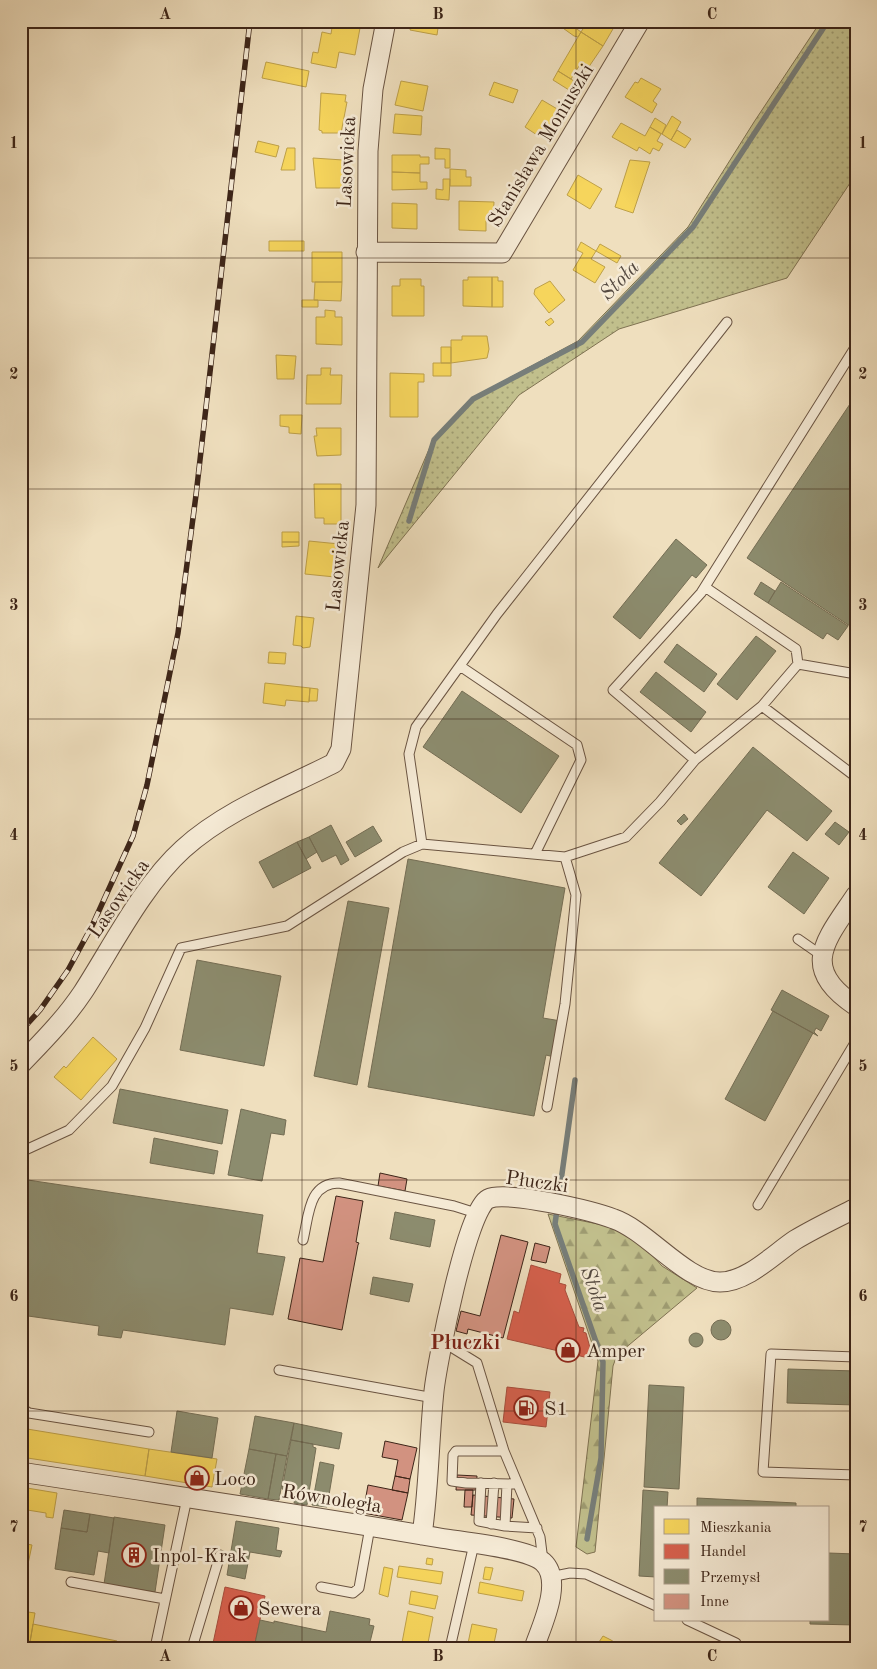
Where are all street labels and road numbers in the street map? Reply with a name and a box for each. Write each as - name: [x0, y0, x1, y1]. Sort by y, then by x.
- street label: Stanisława Moniuszki: [485, 61, 598, 231]
- street label: Lasowicka: [336, 116, 360, 208]
- street label: Lasowicka: [324, 520, 354, 613]
- street label: Lasowicka: [85, 856, 154, 942]
- street label: Płuczki: [504, 1169, 569, 1197]
- street label: Równoległa: [280, 1482, 383, 1518]

